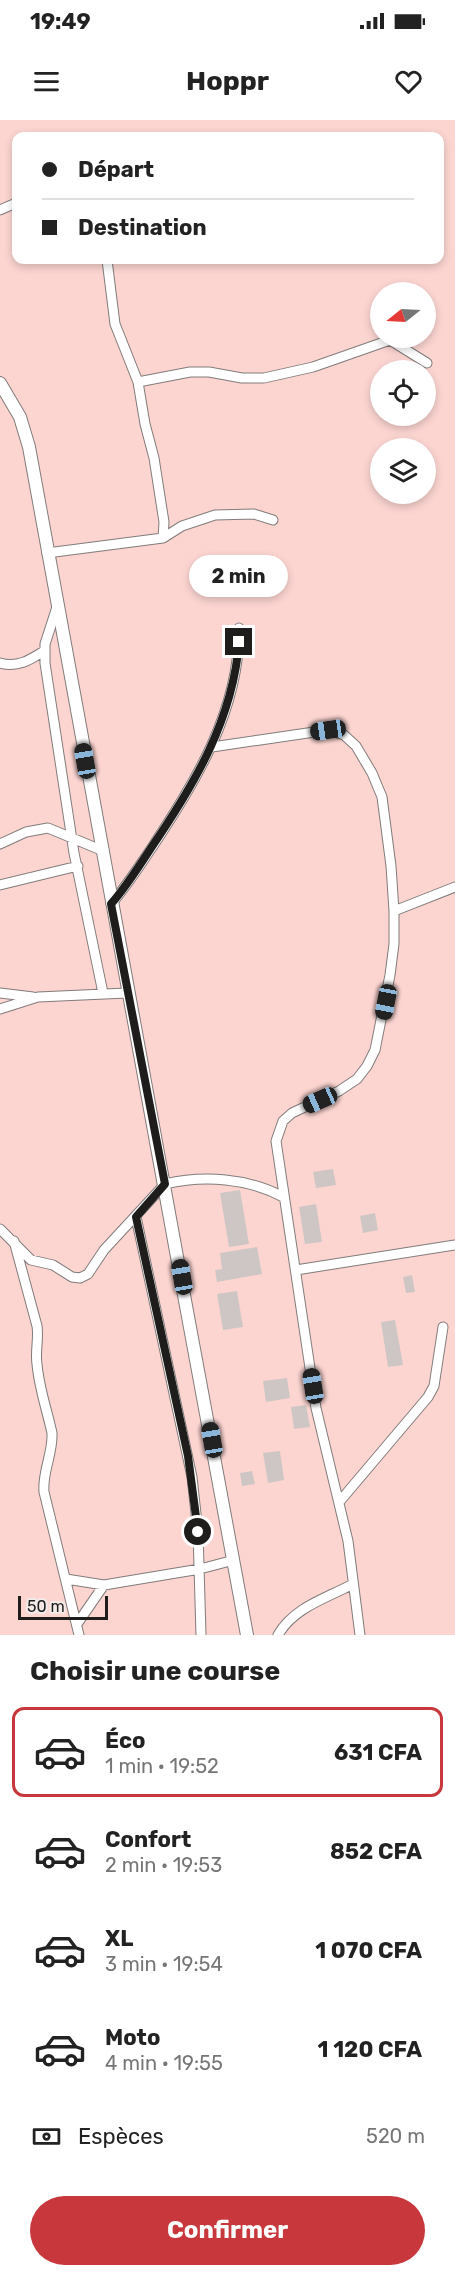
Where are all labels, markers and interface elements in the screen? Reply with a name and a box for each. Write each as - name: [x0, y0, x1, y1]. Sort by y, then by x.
- text: 19:49: [30, 8, 91, 35]
- icon: menu: [30, 65, 63, 98]
- text: Hoppr: [186, 65, 269, 97]
- icon: heart: [392, 65, 425, 98]
- text: Départ: [78, 156, 154, 183]
- text: Destination: [78, 214, 207, 241]
- north arrow: [370, 282, 436, 348]
- map controls: [370, 282, 436, 504]
- button: locate: [370, 360, 436, 426]
- button: layers: [370, 438, 436, 504]
- callout: 2 min: [190, 555, 288, 597]
- text: 2 min: [211, 564, 266, 588]
- route end: [225, 628, 252, 655]
- car: [309, 719, 347, 741]
- car: [73, 742, 97, 780]
- car: [374, 983, 398, 1021]
- car: [300, 1084, 340, 1116]
- car: [170, 1258, 194, 1296]
- car: [301, 1367, 325, 1405]
- car: [200, 1421, 224, 1459]
- route start: [184, 1518, 211, 1545]
- scale bar: [18, 1593, 108, 1620]
- text: 50 m: [27, 1597, 65, 1616]
- text: Choisir une course: [30, 1655, 280, 1687]
- icon: car: [33, 1725, 87, 1779]
- text: Éco: [105, 1727, 145, 1754]
- text: 631 CFA: [334, 1739, 422, 1766]
- text: 1 min · 19:52: [105, 1754, 219, 1778]
- icon: car: [33, 1824, 87, 1878]
- text: Confort: [105, 1826, 191, 1853]
- text: 852 CFA: [330, 1838, 422, 1865]
- text: 2 min · 19:53: [105, 1853, 222, 1877]
- icon: car: [33, 1923, 87, 1977]
- text: XL: [105, 1925, 133, 1952]
- text: 1 070 CFA: [315, 1937, 422, 1964]
- text: 3 min · 19:54: [105, 1952, 223, 1976]
- icon: car: [33, 2022, 87, 2076]
- text: Moto: [105, 2024, 160, 2051]
- text: 1 120 CFA: [318, 2036, 422, 2063]
- text: 4 min · 19:55: [105, 2051, 223, 2075]
- icon: cash: [30, 2120, 63, 2153]
- text: Espèces: [78, 2123, 164, 2150]
- text: 520 m: [366, 2124, 425, 2148]
- button: Confirmer: [30, 2196, 425, 2265]

